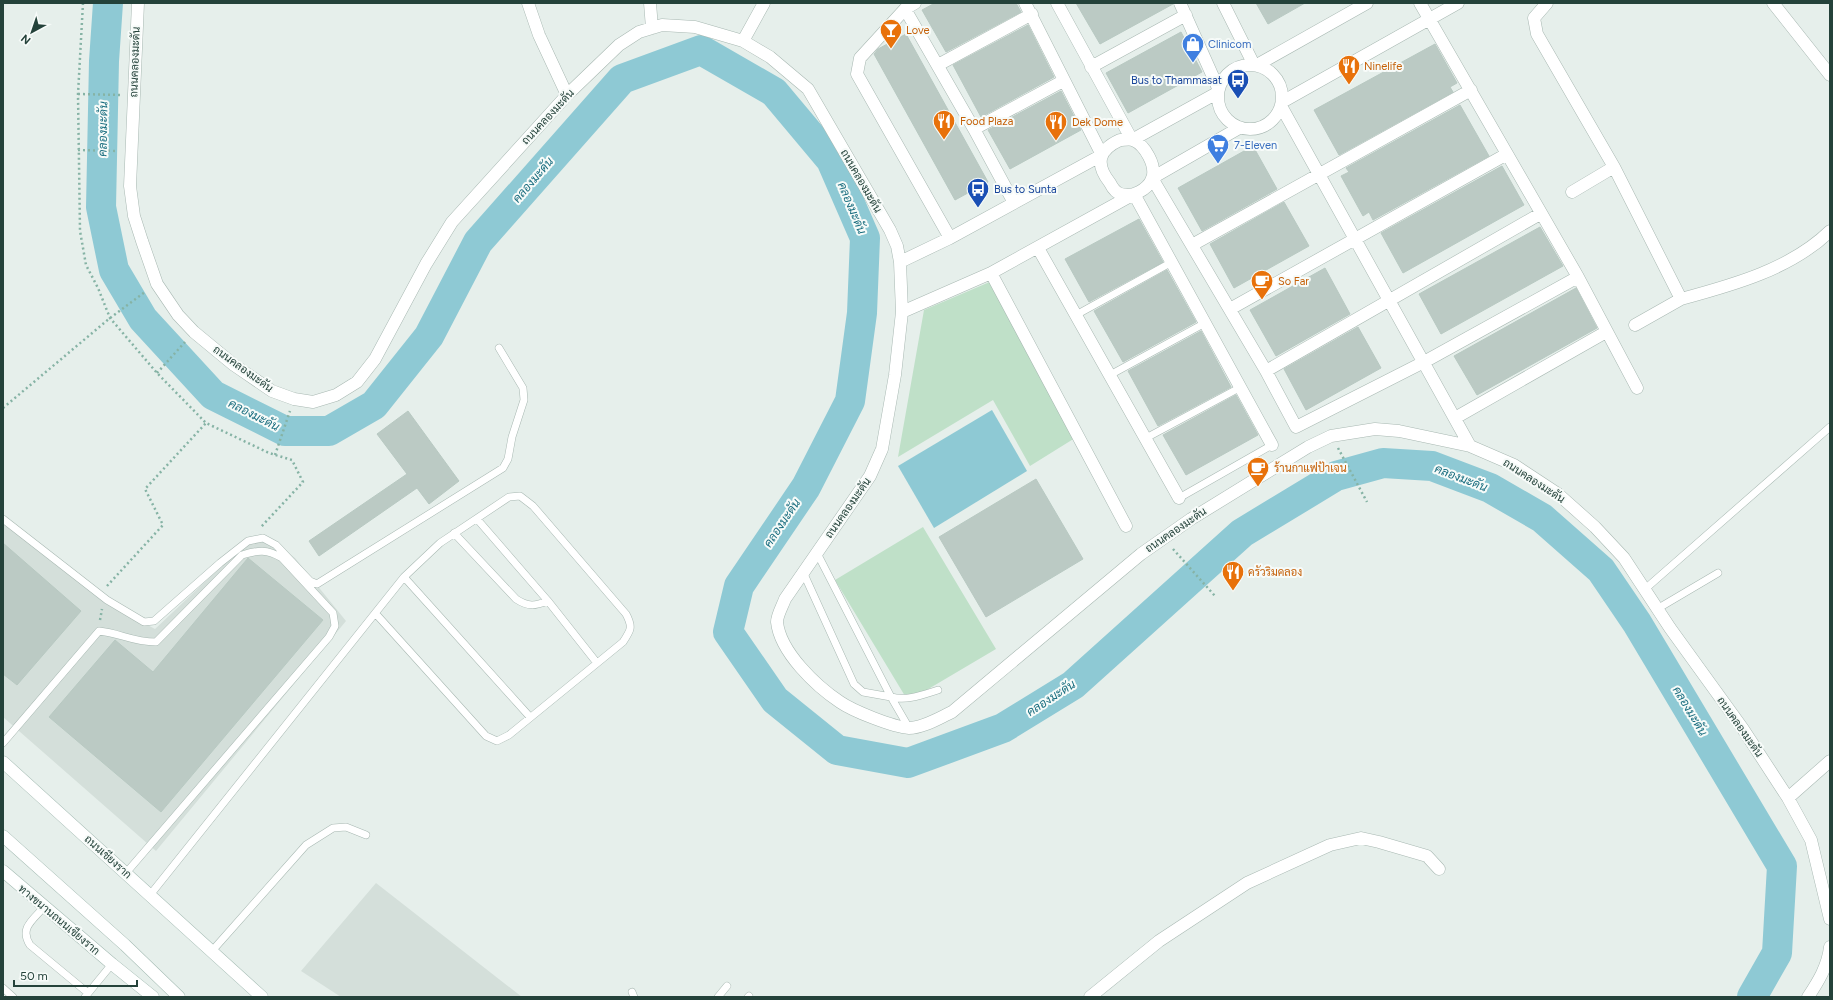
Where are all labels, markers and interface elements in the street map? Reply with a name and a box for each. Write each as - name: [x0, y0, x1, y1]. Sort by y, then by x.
- north arrow: [12, 12, 52, 52]
- bar icon: Love: [878, 17, 904, 50]
- place label: Love: [906, 24, 930, 37]
- street label: ถนนคลองมะดัน: [126, 26, 143, 98]
- shop icon: Clinicom: [1180, 31, 1206, 64]
- text: N: [18, 32, 33, 47]
- place label: Clinicom: [1208, 38, 1251, 51]
- restaurant icon: Ninelife: [1336, 53, 1362, 86]
- place label: Ninelife: [1364, 60, 1402, 73]
- bus stop icon: Bus to Thammasat: [1225, 67, 1251, 100]
- place label: Bus to Thammasat: [1131, 74, 1222, 87]
- street label: ถนนคลองมะดัน: [518, 86, 577, 147]
- water label: คลองมะดัน: [96, 101, 110, 157]
- restaurant icon: Food Plaza: [931, 108, 957, 141]
- restaurant icon: Dek Dome: [1043, 109, 1069, 142]
- place label: Food Plaza: [960, 115, 1013, 128]
- place label: Dek Dome: [1072, 116, 1123, 129]
- supermarket icon: 7-Eleven: [1205, 132, 1231, 165]
- place label: 7-Eleven: [1234, 139, 1277, 152]
- street label: ถนนคลองมะดัน: [838, 147, 884, 215]
- water label: คลองมะดัน: [510, 154, 557, 205]
- bus stop icon: Bus to Sunta: [965, 176, 991, 209]
- water label: คลองมะดัน: [835, 180, 869, 236]
- place label: Bus to Sunta: [994, 183, 1057, 196]
- cafe icon: So Far: [1249, 268, 1275, 301]
- place label: So Far: [1278, 275, 1309, 288]
- street label: ถนนคลองมะดัน: [210, 342, 276, 395]
- water label: คลองมะดัน: [226, 396, 282, 434]
- cafe icon: ร้านกาแฟป้าเจน: [1245, 455, 1271, 488]
- street label: ถนนคลองมะดัน: [1501, 455, 1568, 506]
- place label: ร้านกาแฟป้าเจน: [1274, 461, 1347, 475]
- water label: คลองมะดัน: [1433, 462, 1490, 495]
- street label: ถนนคลองมะดัน: [821, 475, 874, 541]
- water label: คลองมะดัน: [761, 496, 803, 550]
- street label: ถนนคลองมะดัน: [1142, 504, 1209, 555]
- restaurant icon: ครัวริมคลอง: [1220, 559, 1246, 592]
- place label: ครัวริมคลอง: [1248, 565, 1302, 579]
- water label: คลองมะดัน: [1024, 677, 1078, 719]
- water label: คลองมะดัน: [1670, 684, 1710, 739]
- street label: ถนนคลองมะดัน: [1714, 694, 1767, 760]
- street label: ถนนเชียงราก: [82, 831, 136, 881]
- street label: ทางขนานถนนเชียงราก: [16, 881, 104, 958]
- scale bar: [14, 962, 137, 988]
- text: 50 m: [20, 969, 48, 983]

